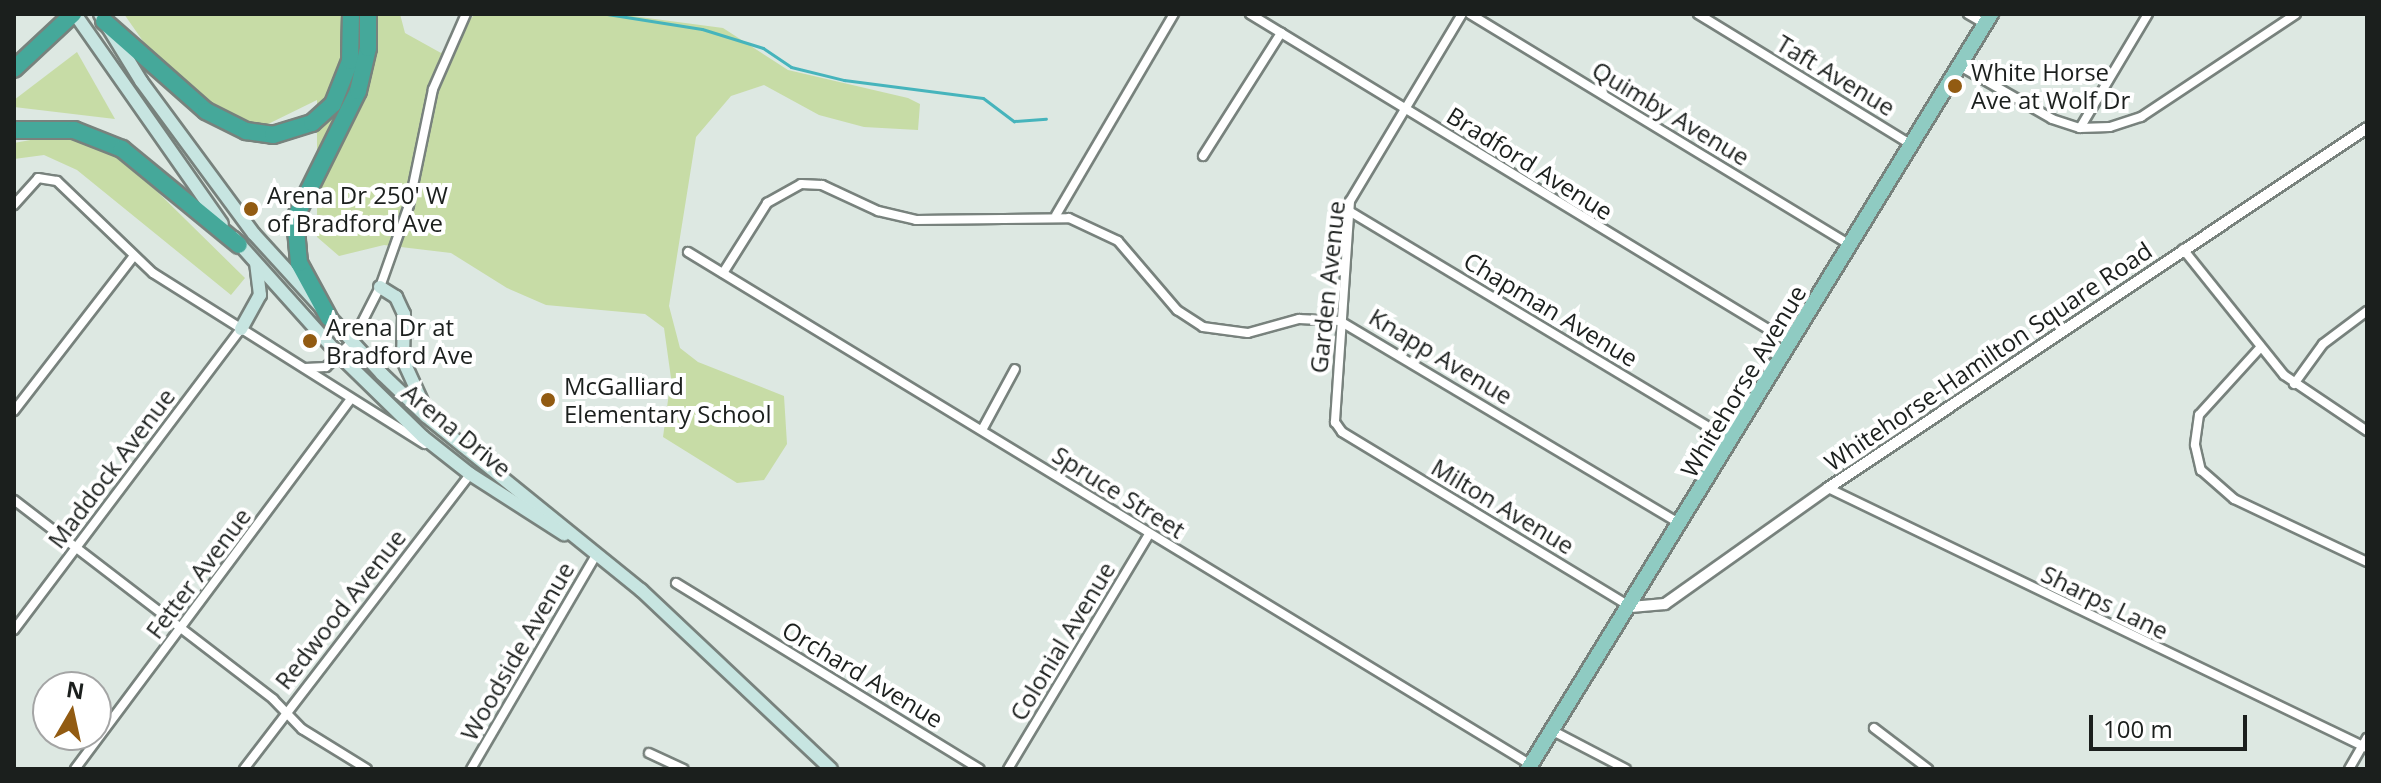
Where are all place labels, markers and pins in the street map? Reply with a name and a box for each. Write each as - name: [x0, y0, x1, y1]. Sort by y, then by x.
- place label: White Horse Ave at Wolf Dr: [1971, 58, 2130, 114]
- marker: White Horse Ave at Wolf Dr: [1946, 77, 1964, 95]
- place label: Arena Dr 250' W of Bradford Ave: [267, 181, 448, 237]
- marker: Arena Dr 250' W of Bradford Ave: [242, 200, 260, 218]
- place label: Arena Dr at Bradford Ave: [326, 313, 473, 369]
- marker: Arena Dr at Bradford Ave: [301, 332, 319, 350]
- place label: McGalliard Elementary School: [564, 372, 772, 428]
- marker: McGalliard Elementary School: [539, 391, 557, 409]

